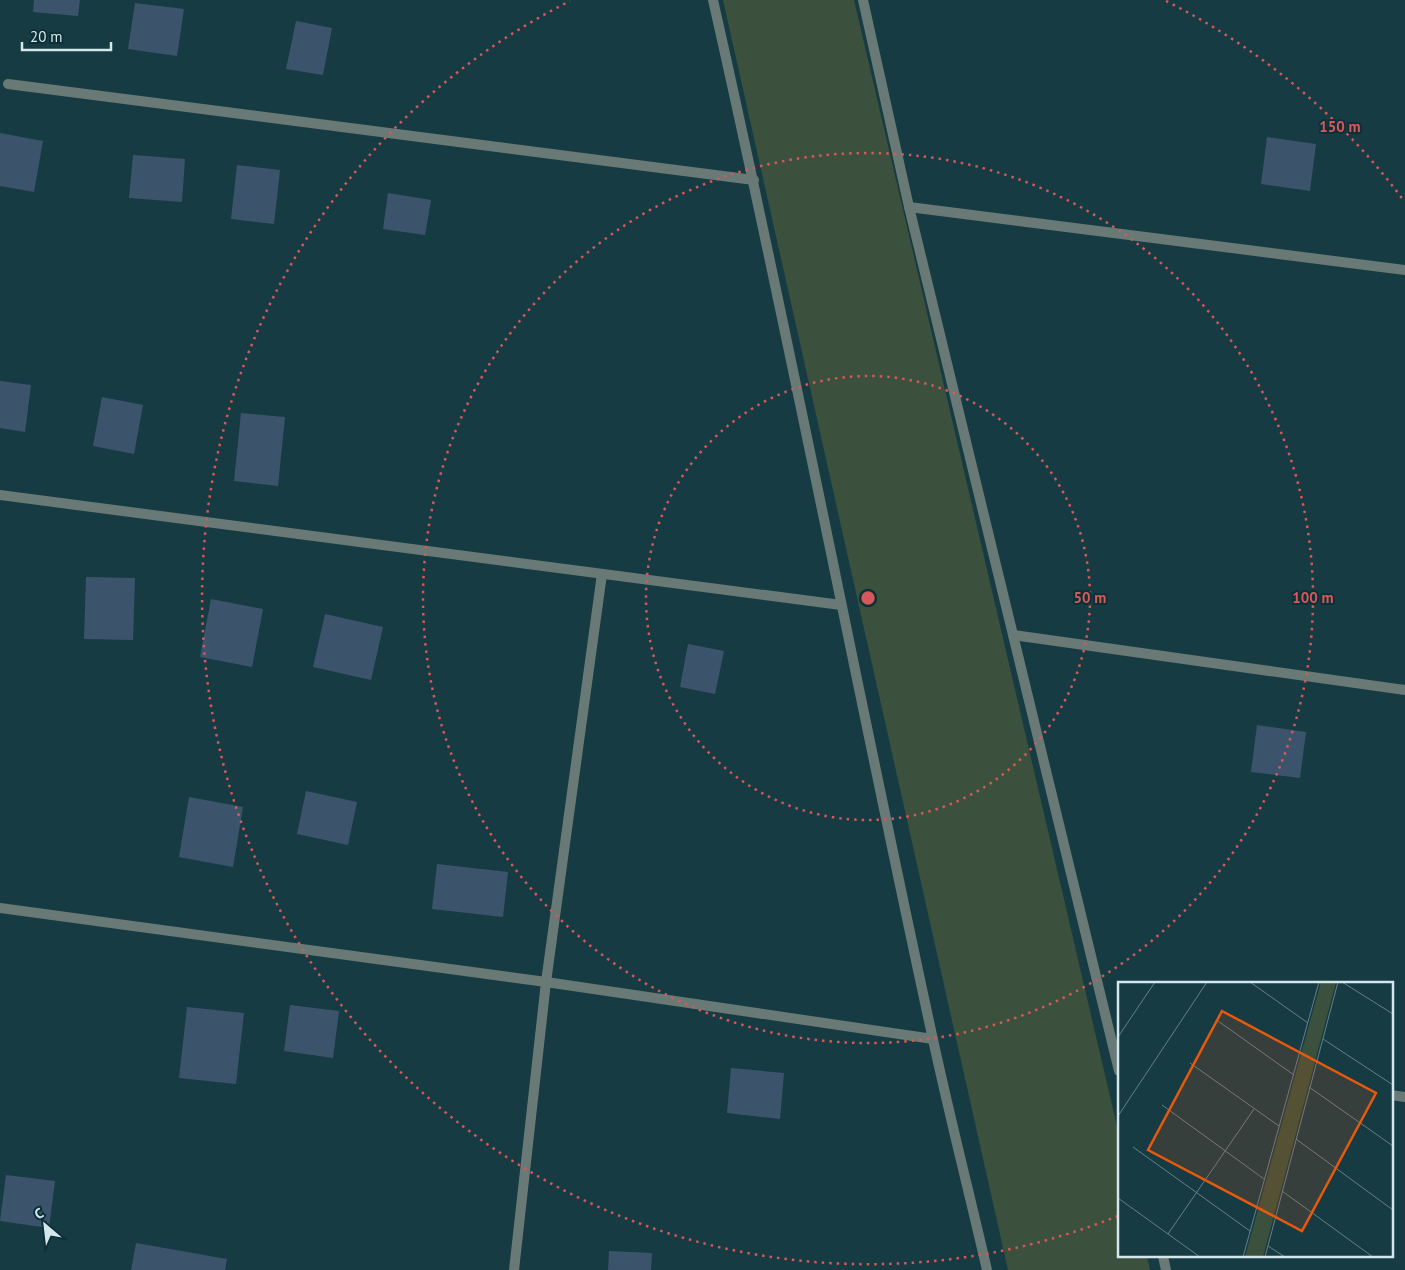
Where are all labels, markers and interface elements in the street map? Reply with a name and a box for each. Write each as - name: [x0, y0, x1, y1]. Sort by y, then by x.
- scale bar: [22, 20, 111, 52]
- text: 20 m: [30, 27, 63, 46]
- text: 150 m: [1319, 117, 1361, 136]
- text: 50 m: [1074, 588, 1106, 607]
- text: 100 m: [1292, 588, 1334, 607]
- centre of rings: [859, 589, 877, 607]
- inset map: [1118, 982, 1392, 1258]
- north arrow: [20, 1200, 70, 1250]
- text: С: [31, 1204, 47, 1223]

